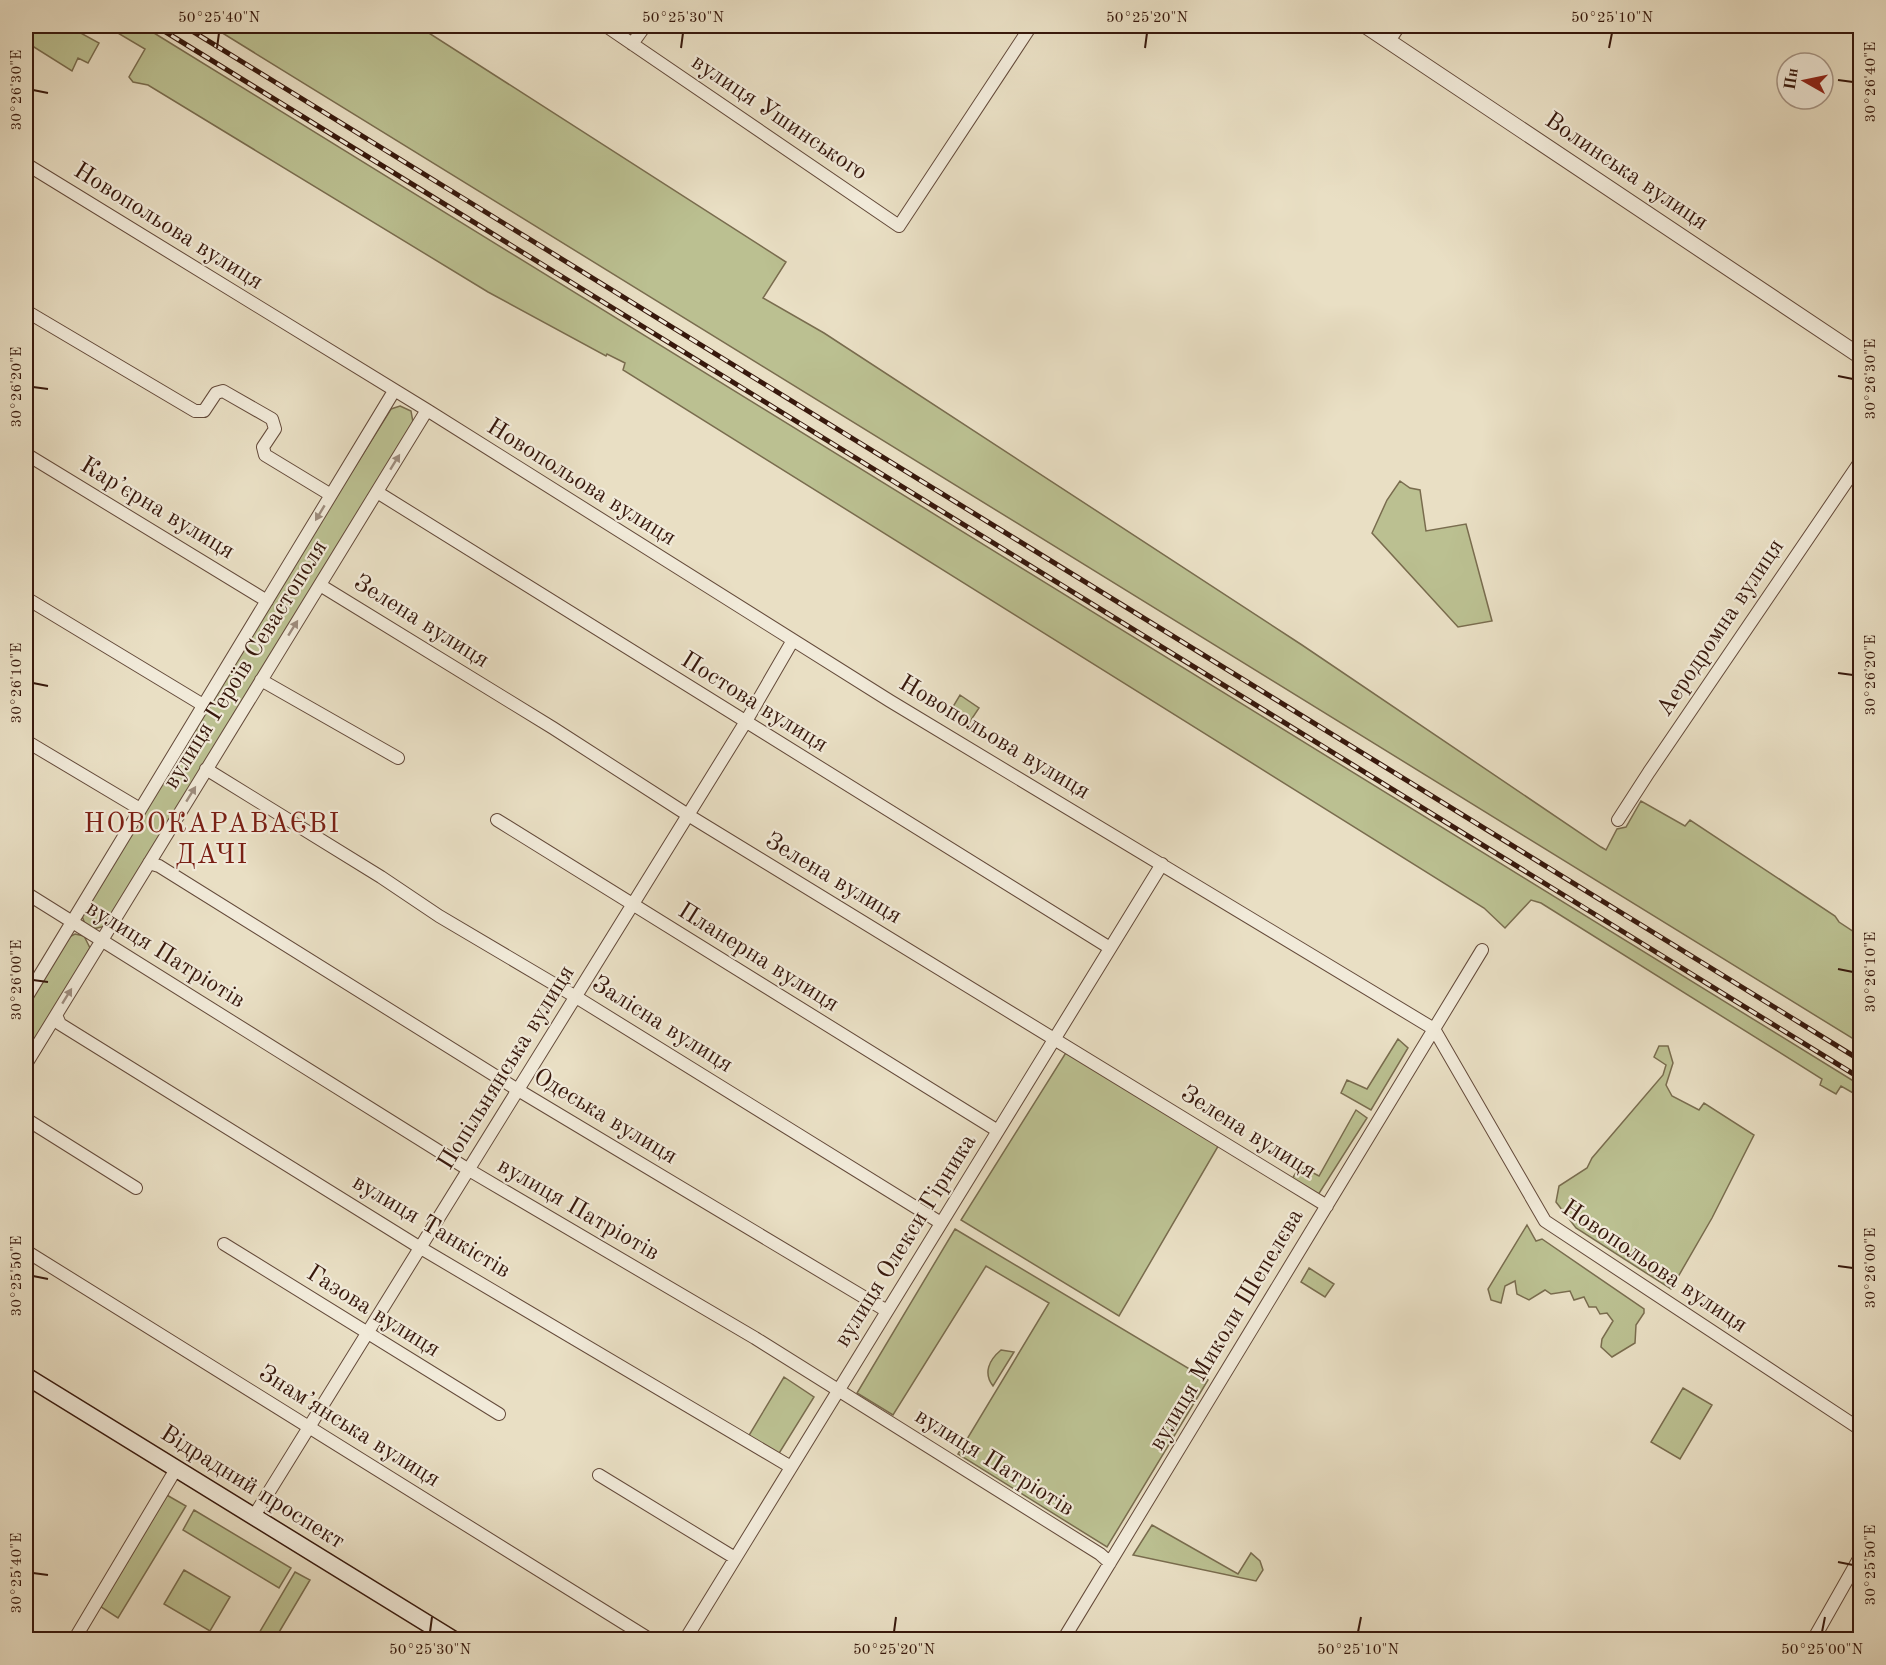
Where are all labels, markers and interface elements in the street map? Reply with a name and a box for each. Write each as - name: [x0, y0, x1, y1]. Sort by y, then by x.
- text: 50°25'40"N: [178, 11, 260, 26]
- text: 50°25'30"N: [642, 11, 724, 26]
- text: 50°25'20"N: [1106, 11, 1188, 26]
- text: 50°25'10"N: [1571, 11, 1653, 26]
- text: 30°26'40"E: [1864, 42, 1879, 122]
- text: 30°26'30"E: [10, 50, 25, 130]
- street label: вулиця Ушинського: [687, 50, 871, 186]
- north arrow: [1775, 51, 1835, 111]
- text: Пн: [1783, 67, 1802, 91]
- street label: Волинська вулиця: [1540, 109, 1712, 235]
- street label: Новопольова вулиця: [69, 159, 267, 295]
- text: 30°26'30"E: [1864, 339, 1879, 419]
- text: 30°26'20"E: [10, 347, 25, 427]
- street label: Новопольова вулиця: [482, 415, 680, 551]
- street label: Карʼєрна вулиця: [76, 454, 238, 564]
- one-way arrow: [390, 454, 401, 470]
- one-way arrow: [315, 505, 326, 521]
- street label: Аеродромна вулиця: [1653, 535, 1789, 721]
- street label: вулиця Героїв Севастополя: [159, 536, 333, 794]
- street label: Зелена вулиця: [349, 571, 493, 673]
- one-way arrow: [288, 620, 299, 636]
- text: 30°26'20"E: [1864, 635, 1879, 715]
- text: 30°26'10"E: [10, 643, 25, 723]
- street label: Постова вулиця: [676, 648, 832, 758]
- street label: Новопольова вулиця: [894, 672, 1094, 804]
- one-way arrow: [186, 786, 197, 802]
- district label: НОВОКАРАВАЄВІ ДАЧІ: [83, 811, 341, 869]
- street label: Зелена вулиця: [761, 829, 905, 929]
- street label: вулиця Патріотів: [81, 896, 249, 1014]
- street label: Планерна вулиця: [673, 899, 843, 1017]
- text: 30°26'10"E: [1864, 932, 1879, 1012]
- text: 30°26'00"E: [10, 940, 25, 1020]
- street label: Попільнянська вулиця: [434, 962, 580, 1174]
- street label: Залісна вулиця: [587, 972, 737, 1078]
- one-way arrow: [62, 988, 73, 1004]
- street label: Одеська вулиця: [529, 1065, 681, 1169]
- street label: Зелена вулиця: [1176, 1082, 1320, 1184]
- street label: вулиця Олекси Гірника: [831, 1130, 981, 1352]
- street label: вулиця Патріотів: [493, 1154, 663, 1266]
- street label: вулиця Танкістів: [348, 1170, 514, 1284]
- street label: Новопольова вулиця: [1557, 1196, 1751, 1338]
- street label: вулиця Миколи Шепелєва: [1145, 1205, 1309, 1455]
- text: 30°26'00"E: [1864, 1228, 1879, 1308]
- text: 30°25'50"E: [10, 1236, 25, 1316]
- street label: Газова вулиця: [302, 1262, 444, 1362]
- street label: Знамʼянська вулиця: [254, 1361, 444, 1493]
- street label: вулиця Патріотів: [910, 1404, 1078, 1522]
- street label: Відрадний проспект: [156, 1422, 348, 1554]
- text: 30°25'50"E: [1864, 1525, 1879, 1605]
- text: 30°25'40"E: [10, 1533, 25, 1613]
- text: 50°25'30"N: [389, 1643, 471, 1658]
- text: 50°25'20"N: [853, 1643, 935, 1658]
- text: 50°25'10"N: [1317, 1643, 1399, 1658]
- text: 50°25'00"N: [1781, 1643, 1863, 1658]

